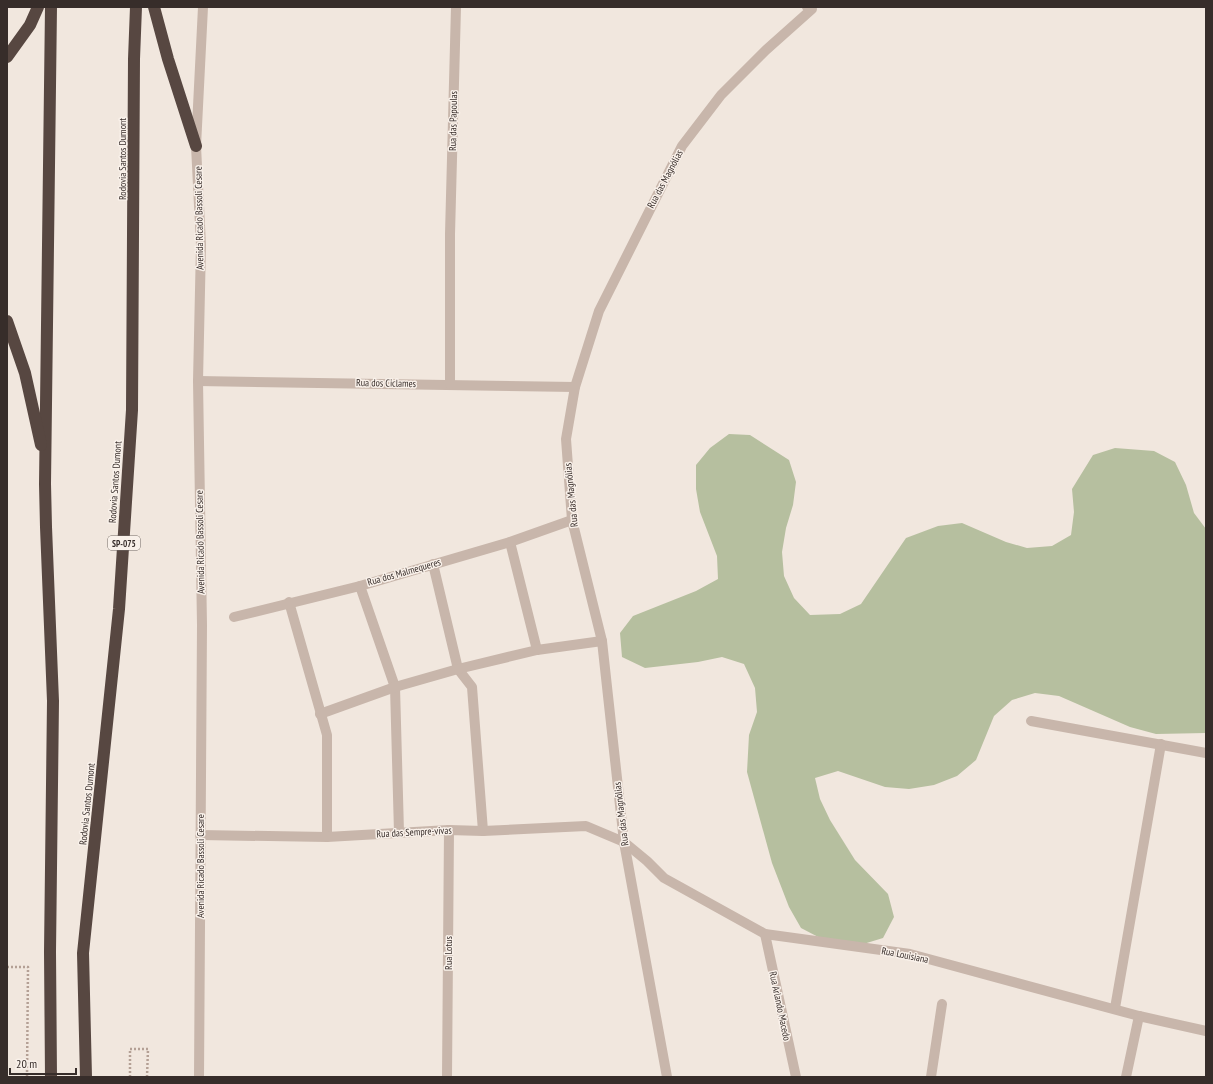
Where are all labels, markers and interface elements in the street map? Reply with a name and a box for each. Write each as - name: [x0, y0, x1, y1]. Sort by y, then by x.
- street label: Rua das Papoulas: [446, 90, 460, 151]
- street label: Rodovia Santos Dumont: [116, 118, 129, 200]
- street label: Rua das Magnólias: [644, 147, 686, 210]
- street label: Avenida Ricado Bassoli Cesare: [192, 166, 206, 270]
- street label: Rua dos Ciclames: [356, 376, 417, 390]
- street label: Rodovia Santos Dumont: [106, 440, 124, 523]
- street label: Rua das Magnólias: [561, 462, 581, 528]
- street label: Avenida Ricado Bassoli Cesare: [193, 490, 207, 594]
- road number: SP-075: [108, 536, 140, 550]
- street label: Rua dos Malmequeres: [366, 555, 443, 589]
- street label: Rodovia Santos Dumont: [76, 762, 98, 846]
- street label: Rua das Magnólias: [611, 781, 631, 847]
- street label: Avenida Ricado Bassoli Cesare: [194, 814, 207, 918]
- street label: Rua das Sempre-vivas: [376, 824, 453, 840]
- street label: Rua Lotus: [442, 936, 455, 970]
- street label: Rua Louisiana: [880, 944, 930, 966]
- street label: Rua Arlando Macedo: [766, 970, 794, 1042]
- scale bar: [10, 1050, 76, 1076]
- text: 20 m: [16, 1056, 37, 1071]

